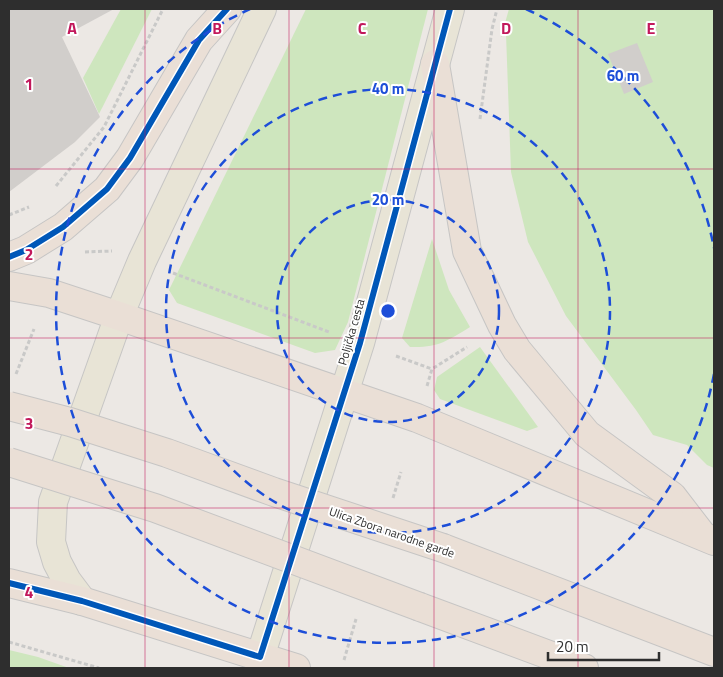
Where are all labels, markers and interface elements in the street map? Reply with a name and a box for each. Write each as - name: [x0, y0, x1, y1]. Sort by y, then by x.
- text: A: [67, 16, 77, 40]
- text: B: [212, 16, 222, 40]
- text: C: [358, 16, 367, 40]
- text: D: [501, 16, 511, 40]
- text: E: [647, 16, 656, 40]
- text: 60 m: [607, 64, 639, 87]
- text: 1: [25, 72, 33, 96]
- text: 40 m: [372, 77, 404, 100]
- text: 20 m: [372, 188, 404, 211]
- text: 2: [25, 242, 33, 266]
- street label: Poljička cesta: [332, 297, 370, 367]
- centre of rings: [379, 302, 397, 320]
- text: 3: [25, 411, 33, 435]
- street label: Ulica Zbora narodne garde: [327, 502, 457, 562]
- text: 4: [25, 580, 34, 604]
- scale bar: [548, 630, 659, 662]
- text: 20 m: [556, 635, 589, 658]

